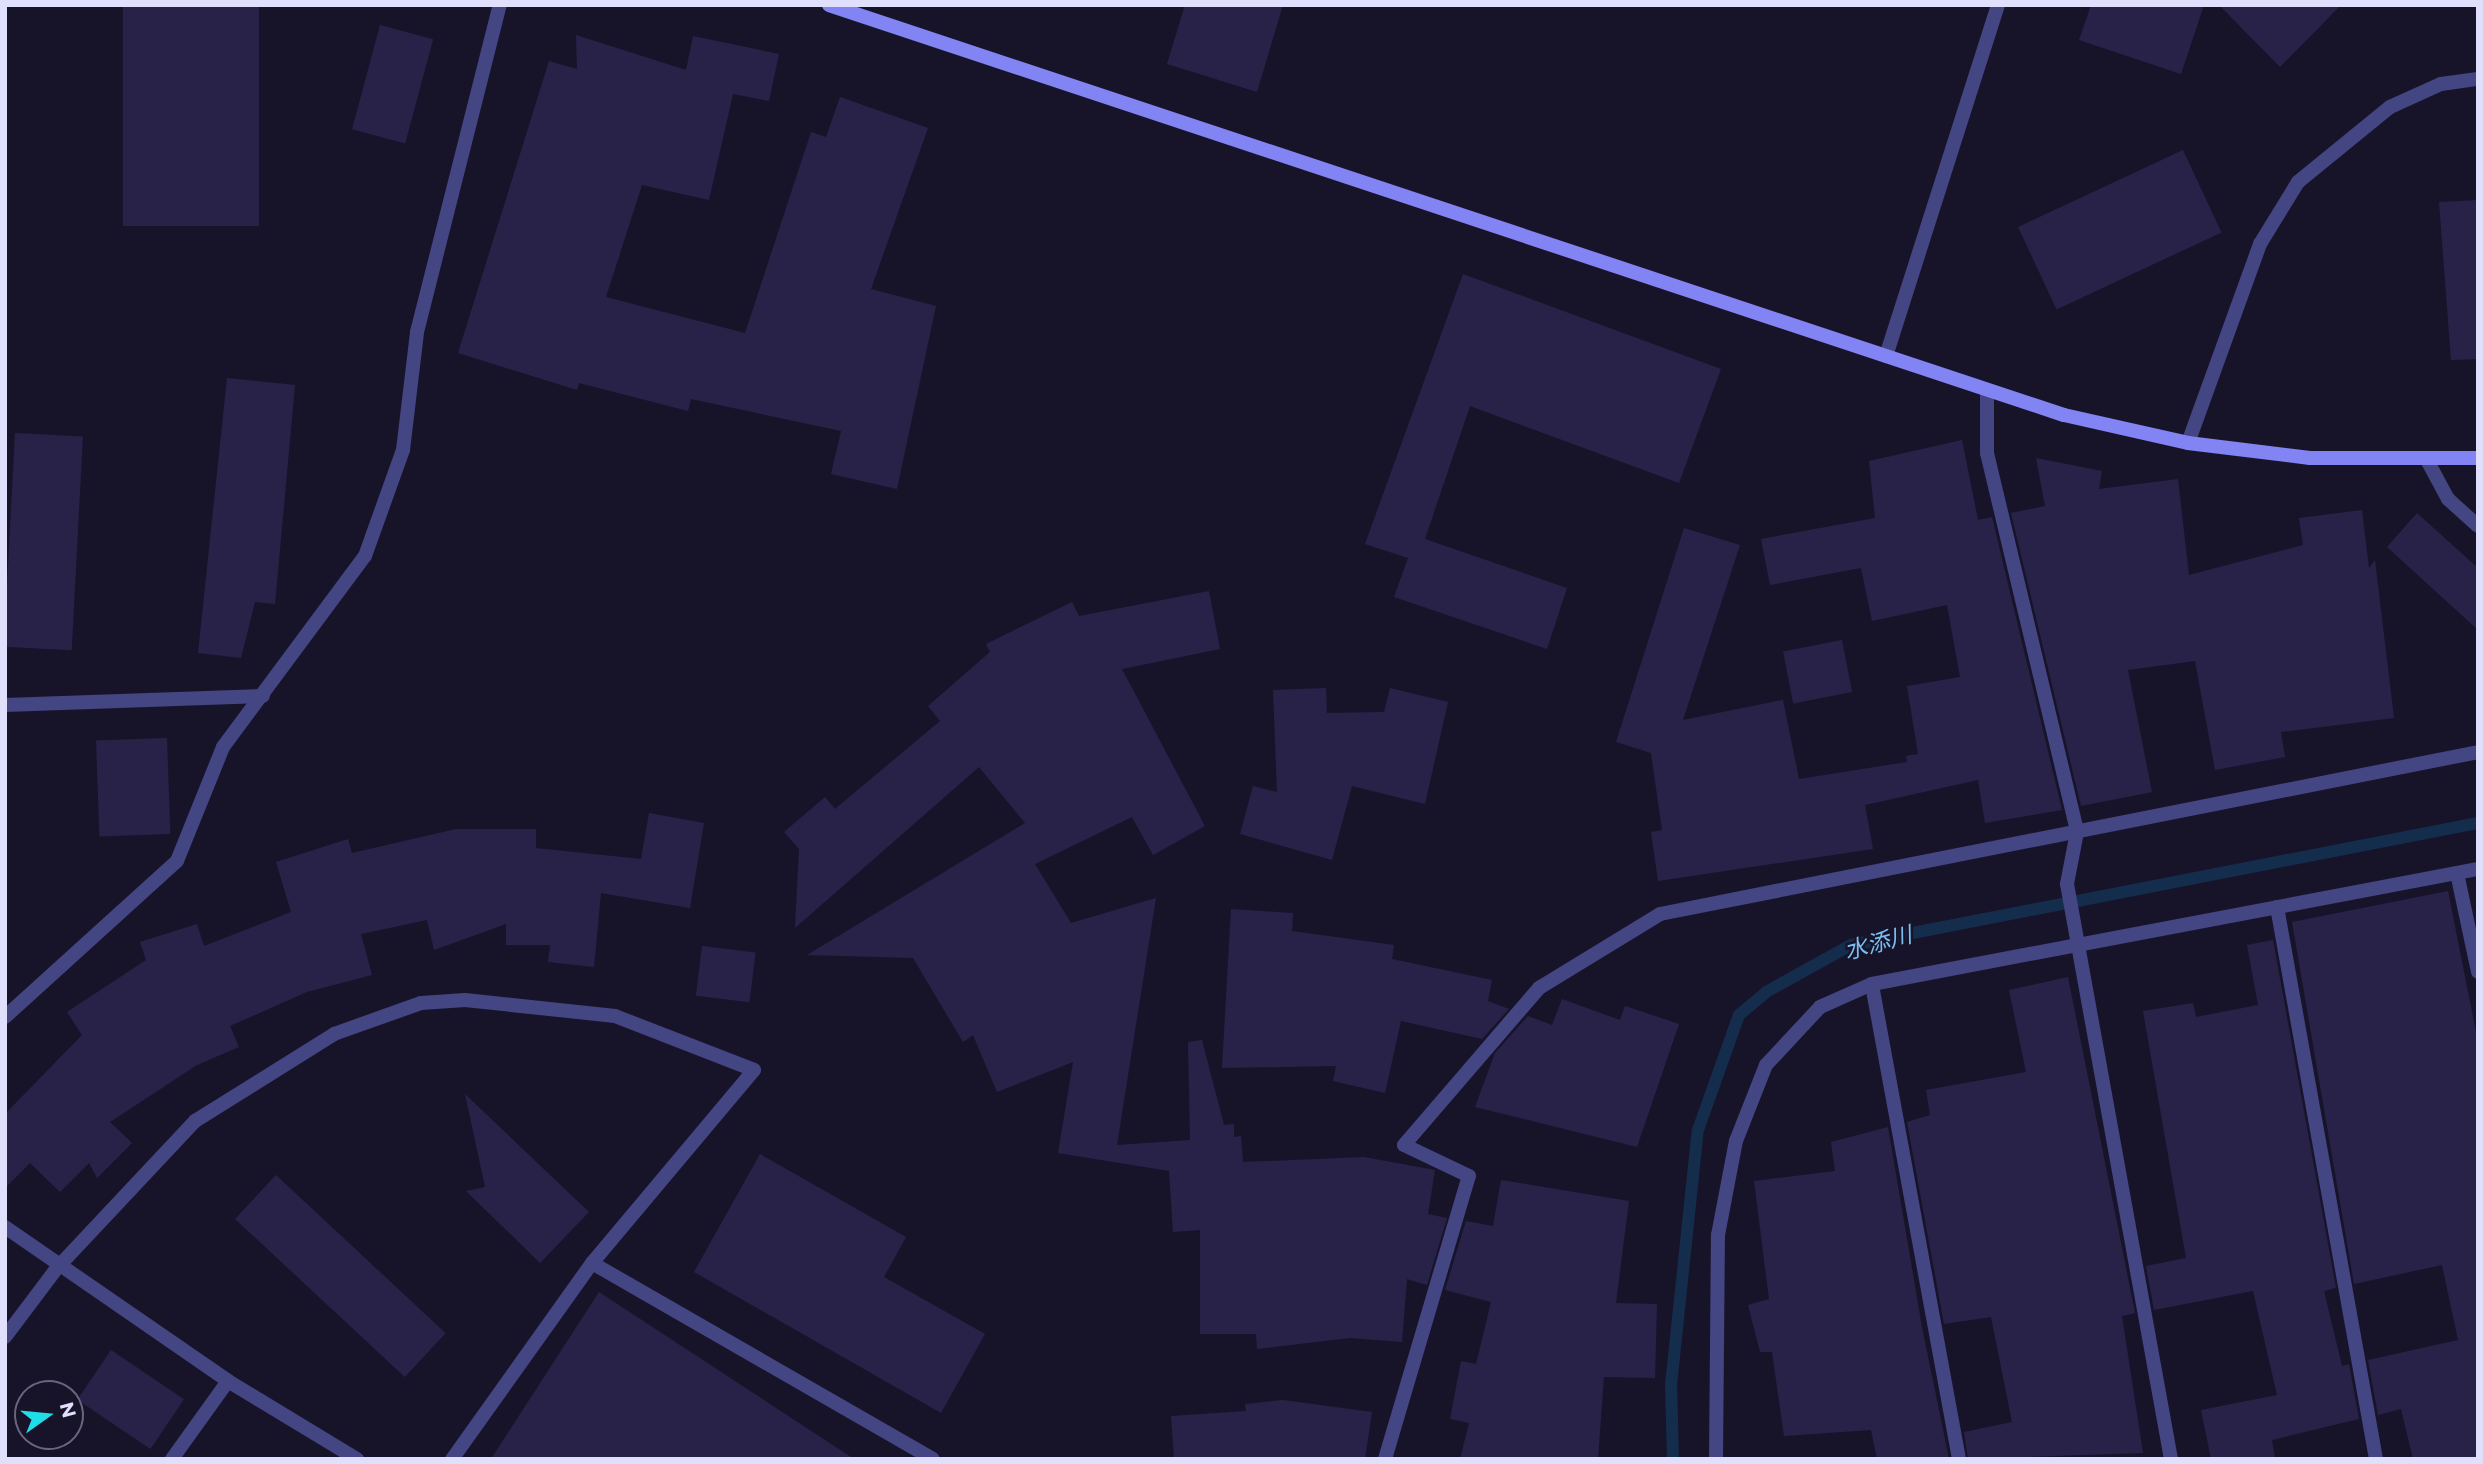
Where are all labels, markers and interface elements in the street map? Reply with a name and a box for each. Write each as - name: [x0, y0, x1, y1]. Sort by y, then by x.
- water label: 水添川: [1841, 921, 1915, 965]
- north arrow: [14, 1380, 84, 1450]
- text: N: [55, 1400, 81, 1420]

